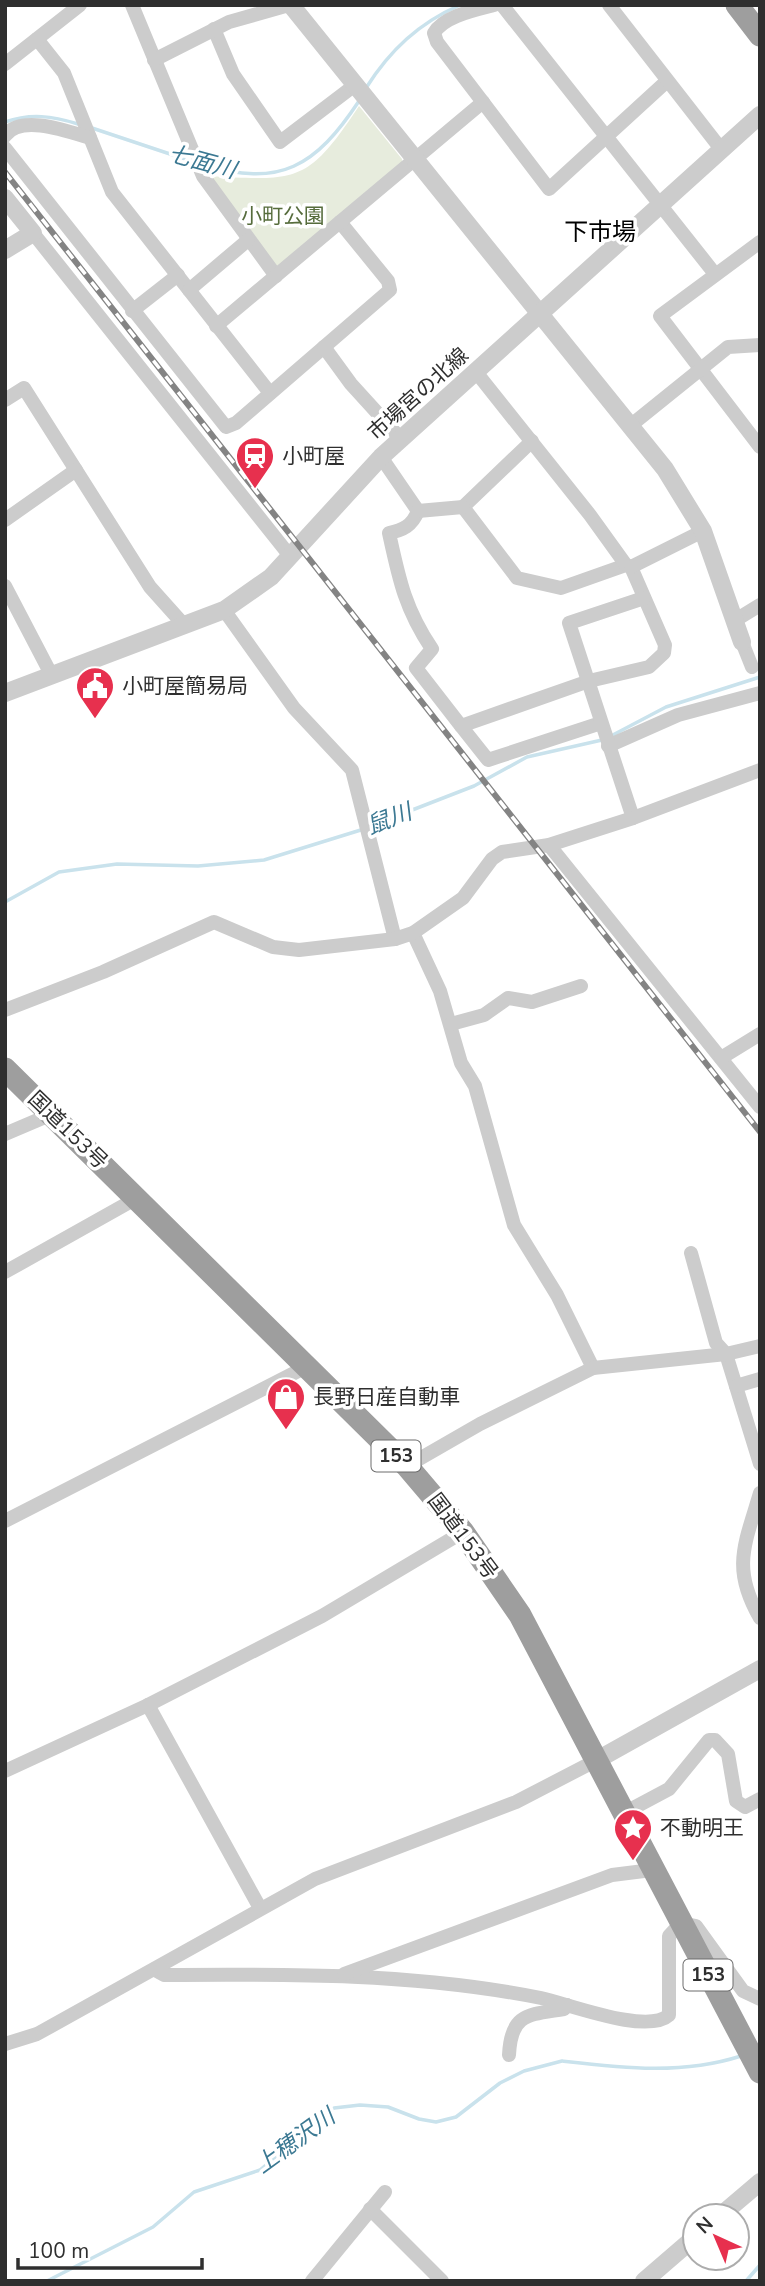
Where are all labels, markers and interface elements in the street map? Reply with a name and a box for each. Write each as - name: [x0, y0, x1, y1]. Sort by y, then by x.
- water label: 七面川: [165, 138, 242, 187]
- park label: 小町公園: [241, 202, 325, 230]
- district label: 下市場: [564, 216, 636, 248]
- street label: 市場宮の北線: [362, 341, 474, 447]
- station icon: 小町屋: [234, 435, 276, 490]
- place label: 小町屋: [282, 442, 345, 470]
- public building icon: 小町屋簡易局: [74, 665, 116, 720]
- place label: 小町屋簡易局: [122, 672, 248, 700]
- water label: 鼠川: [362, 795, 419, 842]
- street label: 国道153号: [22, 1085, 114, 1175]
- shop icon: 長野日産自動車: [265, 1376, 307, 1431]
- place label: 長野日産自動車: [313, 1383, 460, 1411]
- road number: 153: [372, 1440, 420, 1472]
- street label: 国道153号: [421, 1487, 505, 1585]
- place icon: 不動明王: [612, 1807, 654, 1862]
- place label: 不動明王: [660, 1814, 744, 1842]
- road number: 153: [684, 1960, 732, 1991]
- water label: 上穂沢川: [249, 2100, 344, 2181]
- north arrow: [681, 2202, 751, 2272]
- text: N: [691, 2211, 719, 2240]
- scale bar: [18, 2226, 201, 2270]
- text: 100 m: [28, 2237, 89, 2265]

